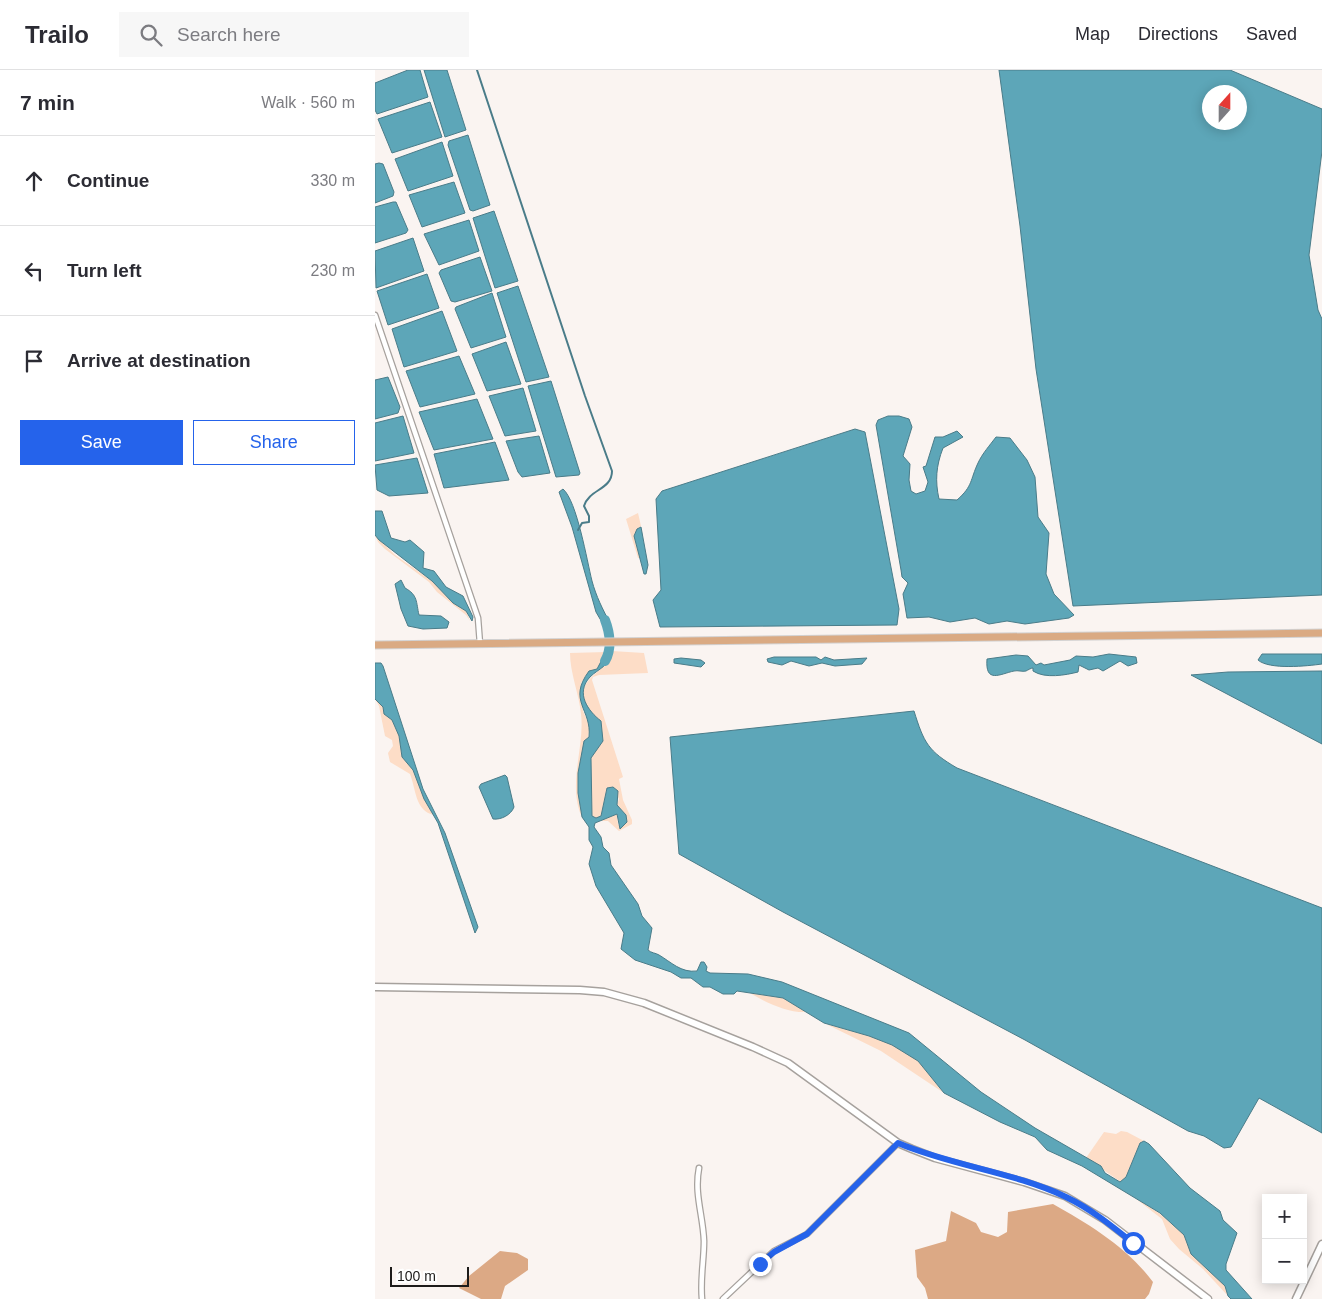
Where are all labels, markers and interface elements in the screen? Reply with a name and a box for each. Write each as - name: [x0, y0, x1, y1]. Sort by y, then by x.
- search box: [119, 12, 469, 57]
- text: Trailo: [25, 21, 89, 48]
- icon: search: [137, 21, 165, 49]
- text: Search here: [177, 24, 281, 45]
- text: Map: [1075, 24, 1110, 44]
- text: Directions: [1138, 24, 1218, 44]
- text: Saved: [1246, 24, 1297, 44]
- north arrow: [1202, 85, 1247, 130]
- text: 7 min: [20, 91, 75, 114]
- text: Walk · 560 m: [261, 94, 355, 111]
- icon: ahead: [20, 167, 48, 195]
- text: Continue: [67, 170, 149, 191]
- text: 330 m: [311, 172, 355, 189]
- icon: left: [20, 257, 48, 285]
- text: Turn left: [67, 260, 142, 281]
- text: 230 m: [311, 262, 355, 279]
- icon: arrive: [20, 347, 48, 375]
- text: Arrive at destination: [67, 350, 251, 371]
- button: Save: [20, 420, 183, 465]
- button: Share: [193, 420, 355, 465]
- map controls: [1262, 1194, 1307, 1284]
- button: +: [1262, 1194, 1307, 1239]
- route start: [1122, 1232, 1145, 1255]
- button: −: [1262, 1239, 1307, 1284]
- route end: [749, 1253, 772, 1276]
- scale bar: [390, 1264, 469, 1287]
- text: 100 m: [397, 1268, 436, 1284]

